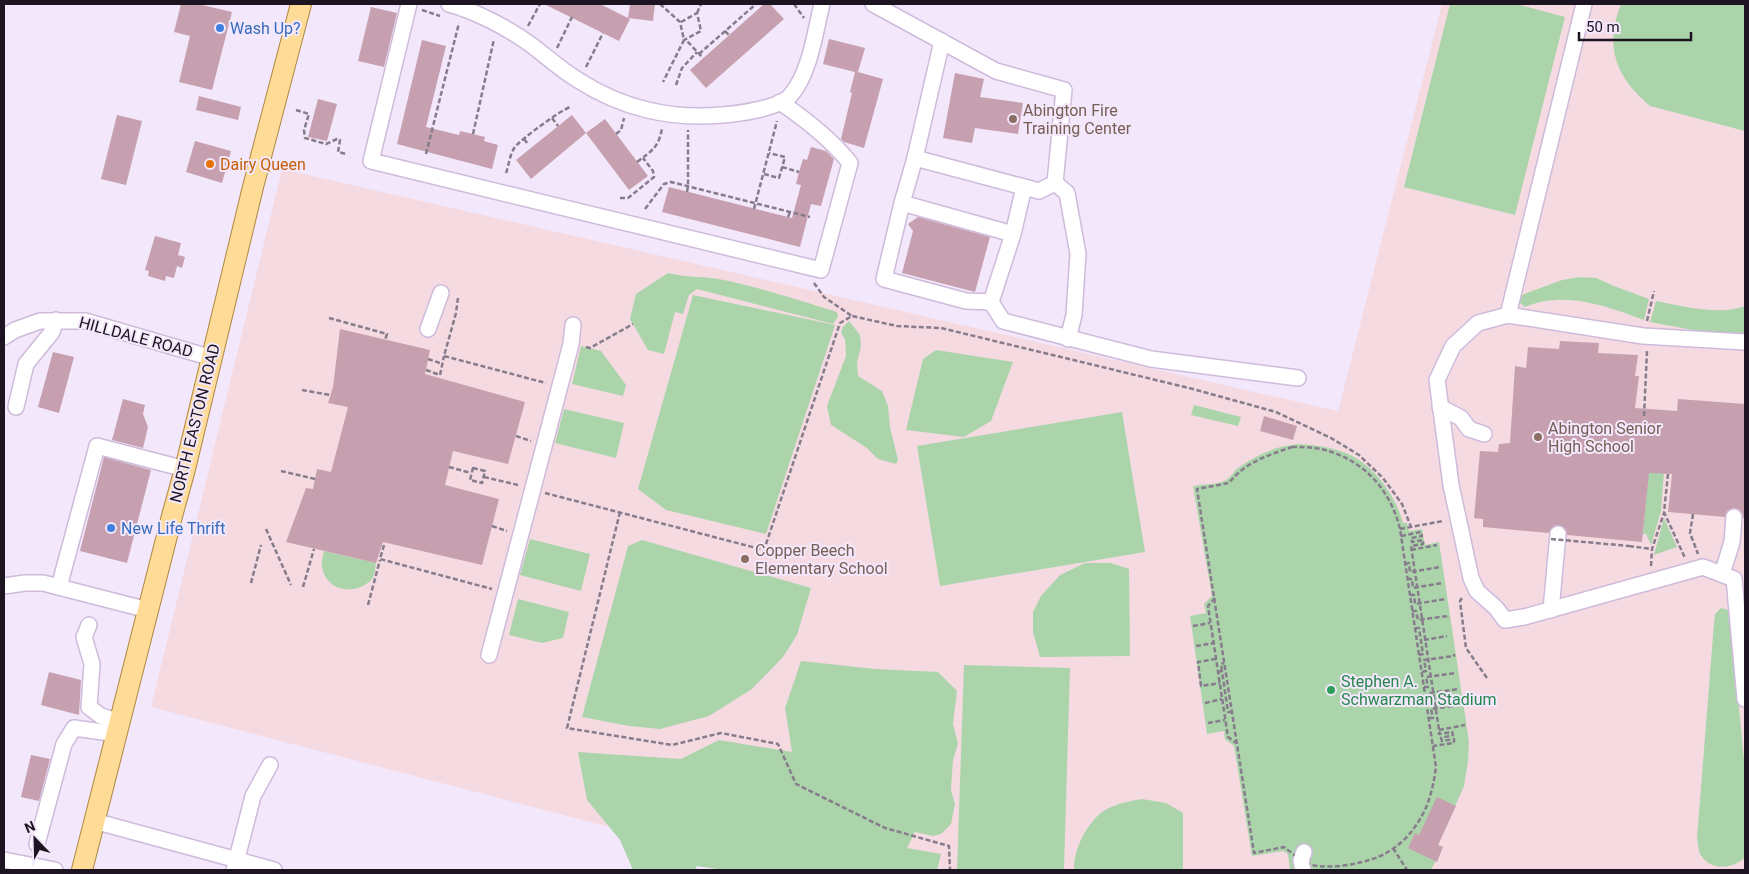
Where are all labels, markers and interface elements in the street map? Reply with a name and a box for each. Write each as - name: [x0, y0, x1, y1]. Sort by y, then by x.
- scale bar: [1579, 10, 1692, 42]
- text: 50 m: [1586, 18, 1620, 36]
- place label: Wash Up?: [230, 19, 301, 38]
- marker: Wash Up?: [214, 22, 226, 34]
- place label: Abington Fire Training Center: [1023, 101, 1132, 138]
- marker: Abington Fire Training Center: [1007, 113, 1019, 125]
- place label: Dairy Queen: [220, 155, 306, 174]
- marker: Dairy Queen: [204, 158, 216, 170]
- street label: HILLDALE ROAD: [77, 313, 195, 361]
- street label: NORTH EASTON ROAD: [166, 342, 224, 504]
- place label: Abington Senior High School: [1548, 419, 1662, 456]
- marker: Abington Senior High School: [1532, 431, 1544, 443]
- place label: New Life Thrift: [121, 519, 225, 538]
- marker: New Life Thrift: [105, 522, 117, 534]
- place label: Copper Beech Elementary School: [755, 541, 888, 578]
- marker: Copper Beech Elementary School: [739, 553, 751, 565]
- place label: Stephen A. Schwarzman Stadium: [1341, 672, 1497, 709]
- marker: Stephen A. Schwarzman Stadium: [1325, 684, 1337, 696]
- north arrow: [10, 814, 60, 864]
- text: N: [22, 818, 38, 836]

